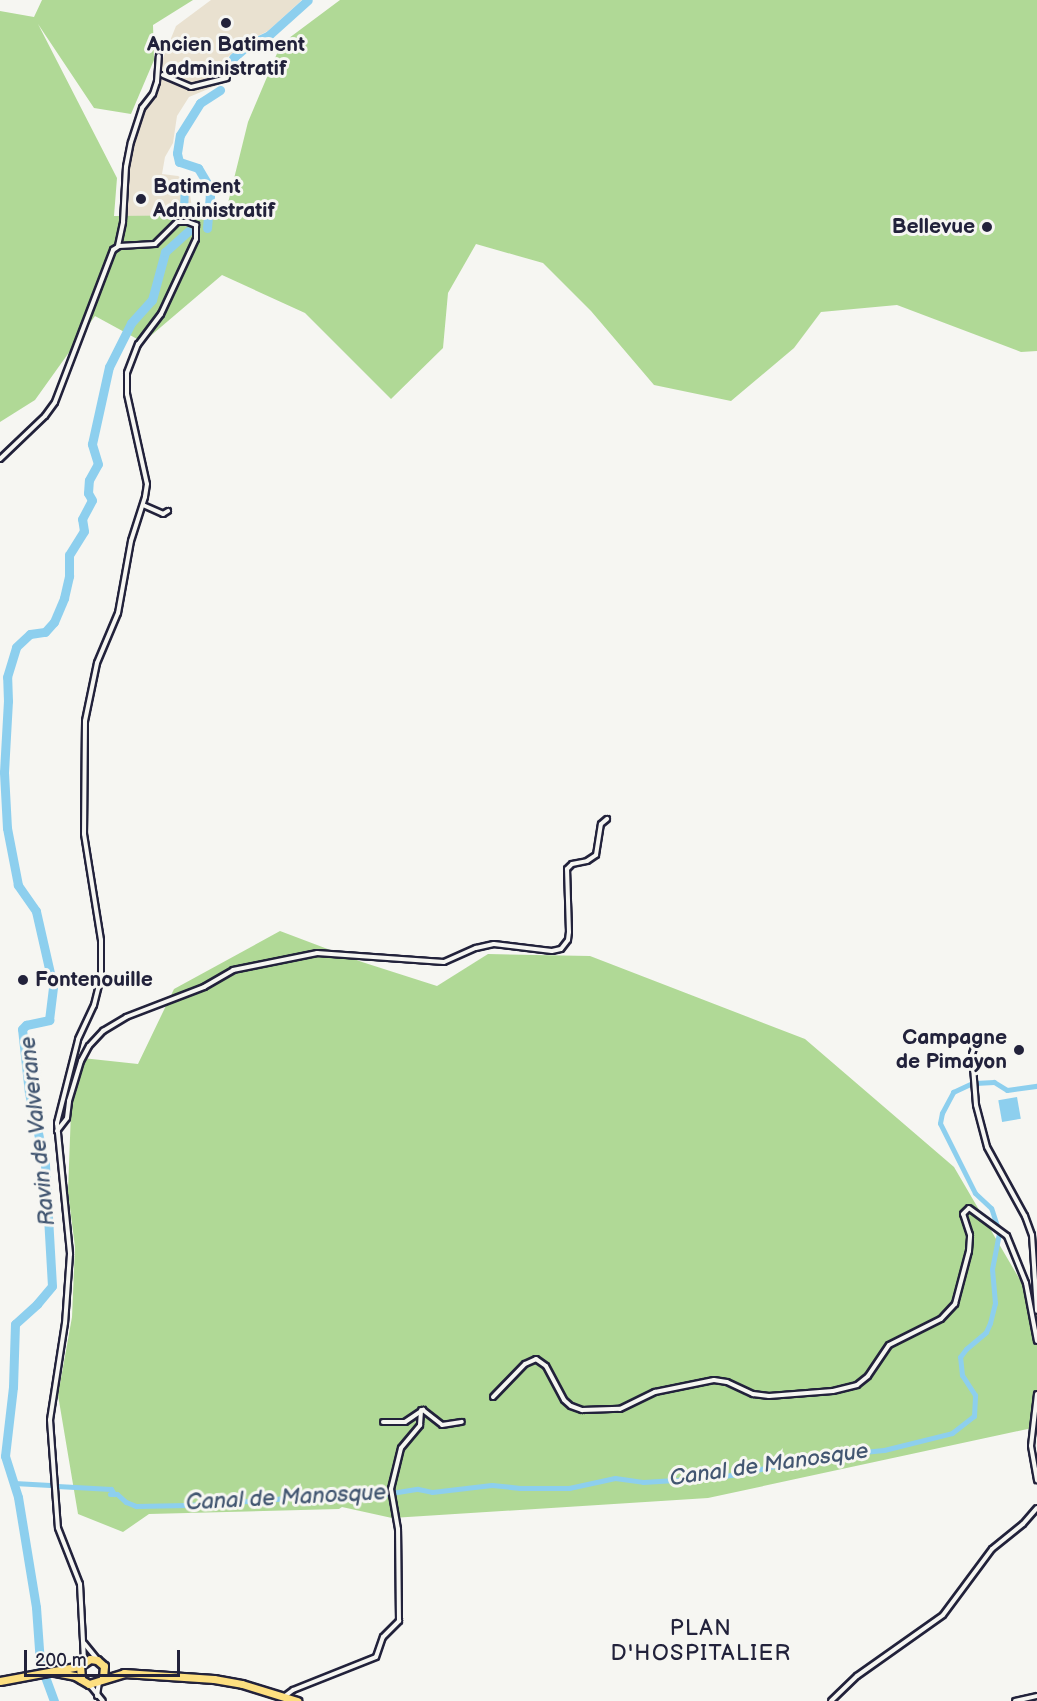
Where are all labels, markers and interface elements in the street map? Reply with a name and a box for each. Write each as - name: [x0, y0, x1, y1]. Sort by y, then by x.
- marker: Ancien Batiment administratif: [219, 16, 233, 30]
- place label: Ancien Batiment administratif: [147, 32, 305, 82]
- place label: Batiment Administratif: [153, 174, 275, 224]
- marker: Batiment Administratif: [134, 192, 148, 206]
- place label: Bellevue: [892, 214, 975, 240]
- marker: Bellevue: [980, 220, 994, 234]
- place label: Fontenouille: [35, 967, 153, 993]
- marker: Fontenouille: [16, 973, 30, 987]
- place label: Campagne de Pimayon: [896, 1025, 1007, 1075]
- water label: Ravin de Valverane: [15, 1035, 61, 1227]
- marker: Campagne de Pimayon: [1012, 1043, 1026, 1057]
- water label: Canal de Manosque: [668, 1438, 870, 1492]
- water label: Canal de Manosque: [185, 1480, 387, 1516]
- district label: PLAN D'HOSPITALIER: [610, 1615, 792, 1666]
- scale bar: [27, 1638, 183, 1676]
- text: 200 m: [35, 1650, 87, 1671]

